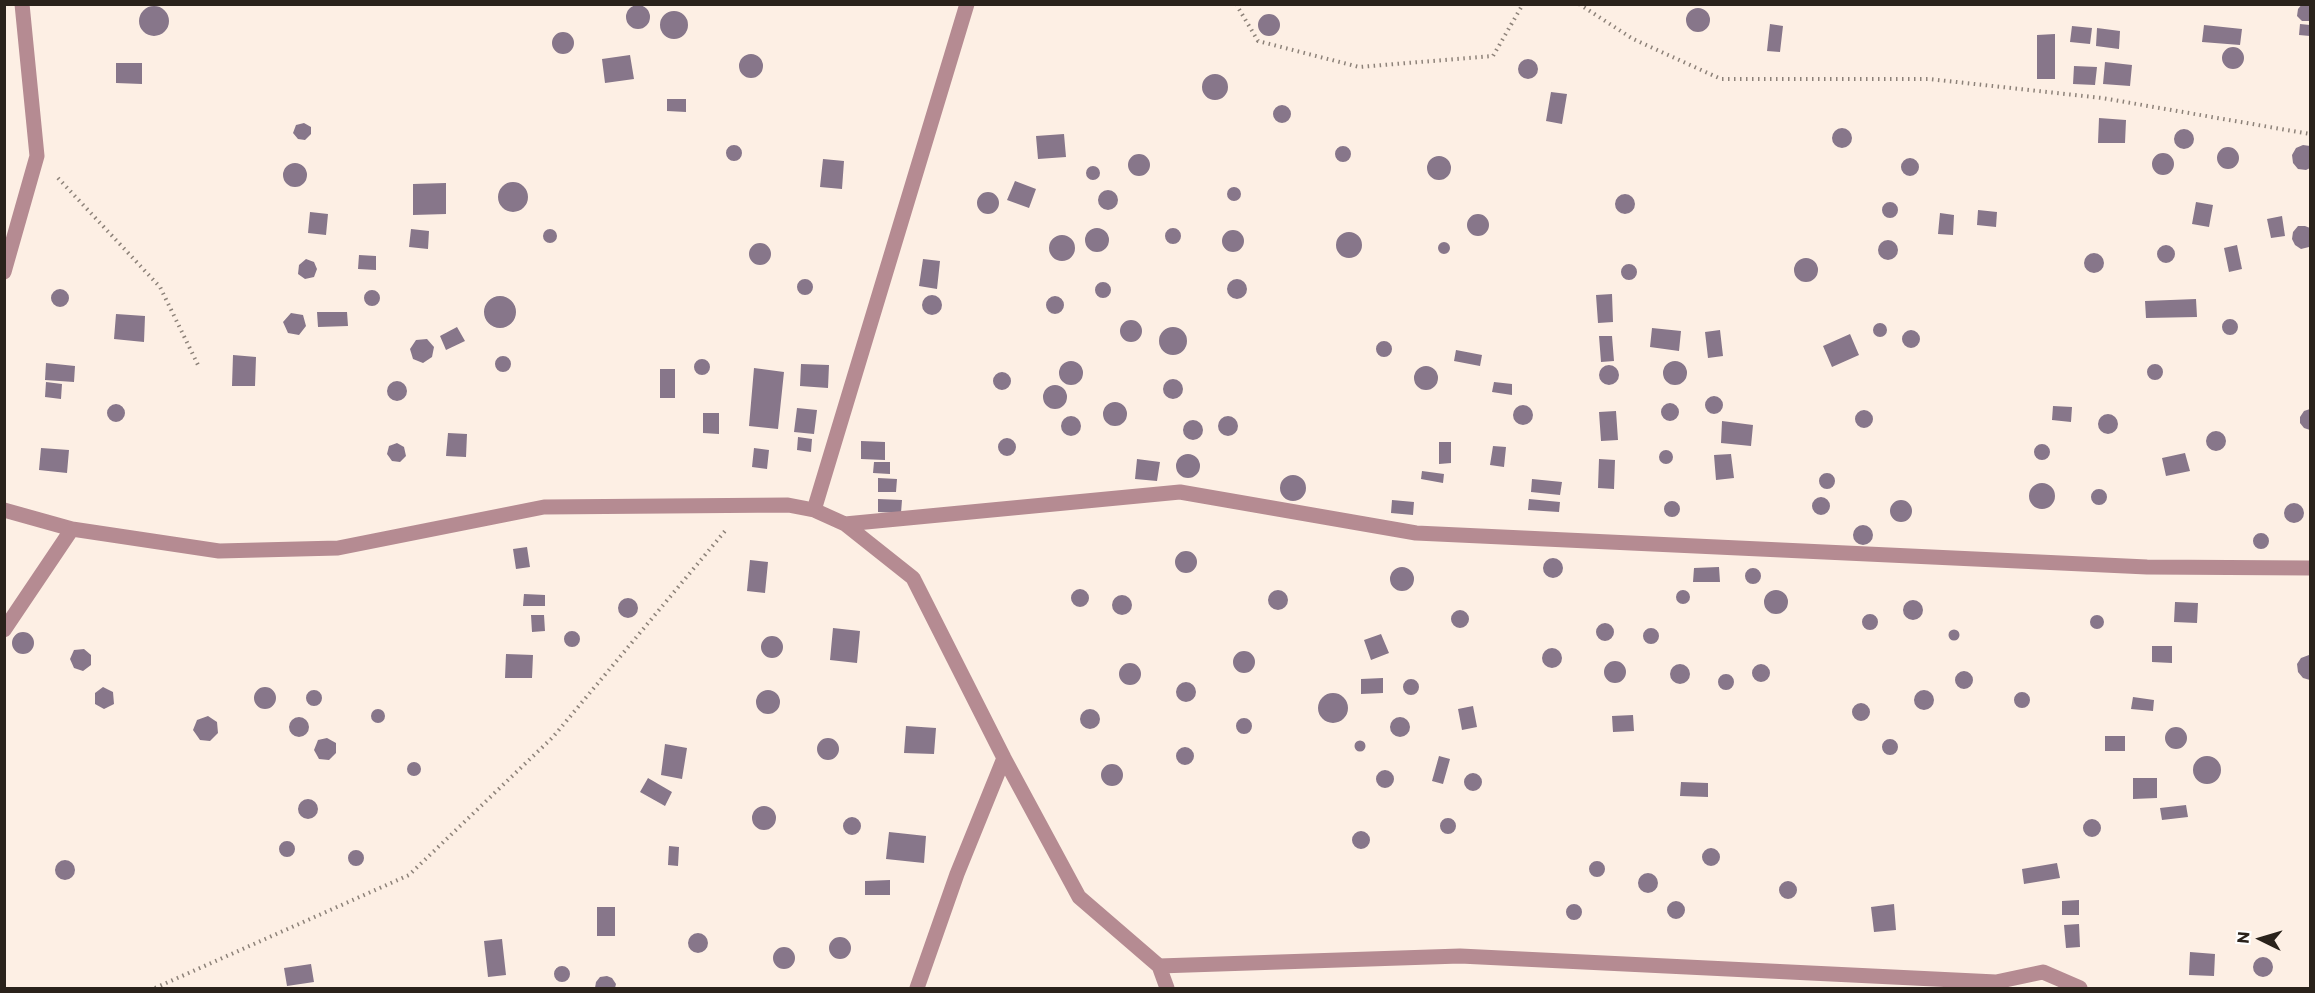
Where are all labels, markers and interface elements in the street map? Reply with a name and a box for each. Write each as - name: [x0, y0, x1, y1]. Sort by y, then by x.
- north arrow: [2231, 909, 2291, 969]
- text: N: [2233, 931, 2253, 944]

